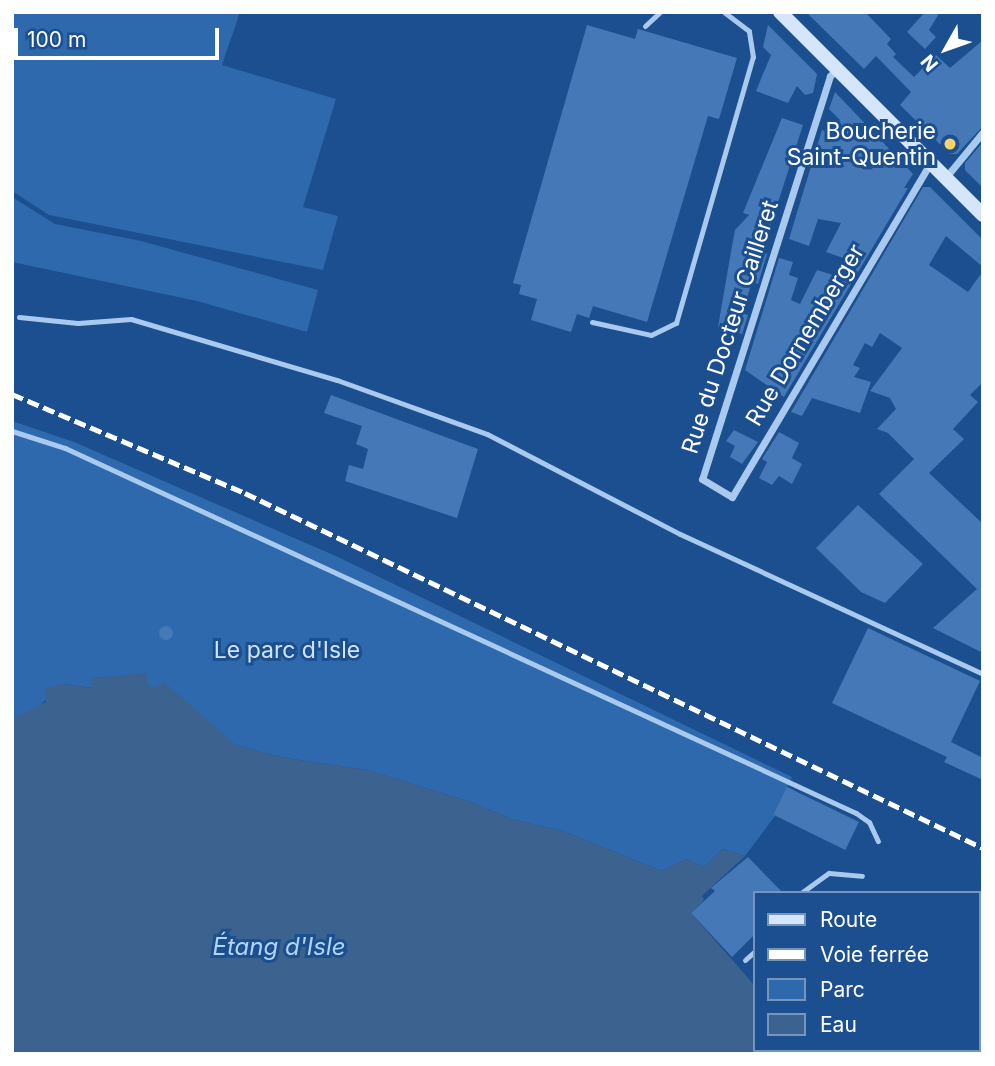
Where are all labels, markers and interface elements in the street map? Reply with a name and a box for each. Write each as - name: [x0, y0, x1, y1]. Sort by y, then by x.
- scale bar: [18, 14, 222, 58]
- north arrow: [911, 14, 981, 84]
- text: 100 m: [27, 27, 86, 52]
- text: N: [916, 50, 943, 76]
- place label: Boucherie Saint-Quentin: [787, 117, 936, 171]
- marker: Boucherie Saint-Quentin: [942, 136, 958, 152]
- street label: Rue du Docteur Cailleret: [676, 197, 784, 457]
- street label: Rue Dornemberger: [740, 239, 870, 431]
- park label: Le parc d'Isle: [214, 636, 360, 664]
- legend: [754, 891, 981, 1052]
- text: Route: [820, 907, 877, 932]
- water label: Étang d'Isle: [212, 933, 346, 961]
- text: Voie ferrée: [820, 942, 929, 967]
- text: Parc: [820, 977, 865, 1002]
- text: Eau: [820, 1012, 857, 1037]

